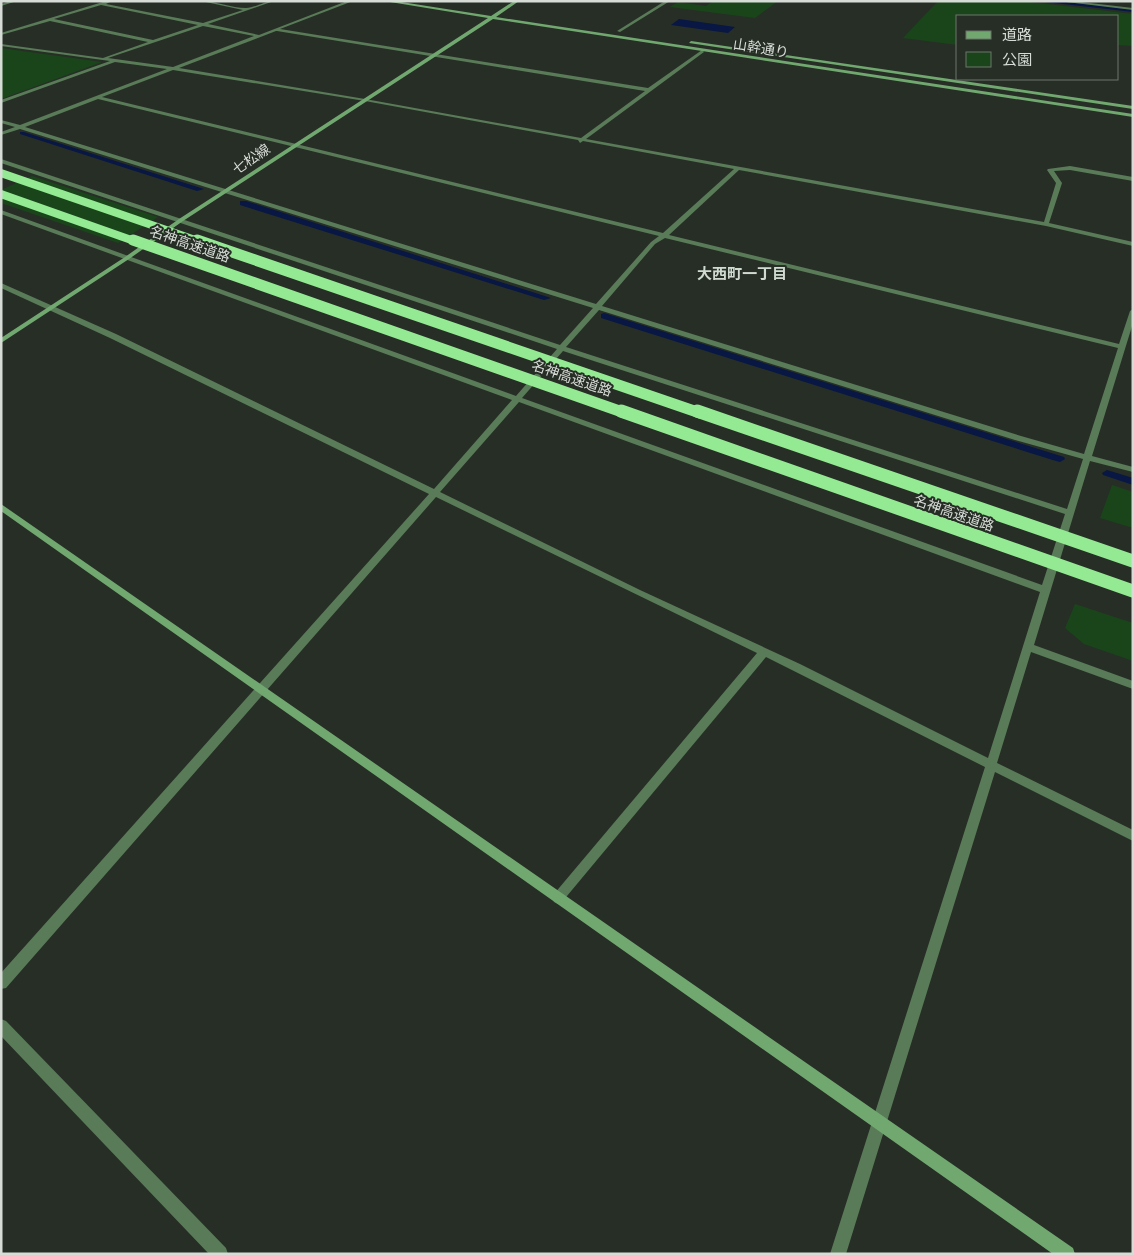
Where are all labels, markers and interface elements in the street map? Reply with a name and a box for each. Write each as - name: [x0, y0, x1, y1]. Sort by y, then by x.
- legend: [956, 15, 1119, 80]
- text: 道路: [1002, 25, 1032, 44]
- street label: 山幹通り: [732, 35, 790, 61]
- text: 公園: [1002, 50, 1032, 69]
- street label: 七松線: [229, 140, 273, 178]
- street label: 名神高速道路: [147, 222, 233, 266]
- district label: 大西町一丁目: [697, 264, 787, 283]
- street label: 名神高速道路: [529, 356, 615, 400]
- street label: 名神高速道路: [911, 491, 997, 535]

